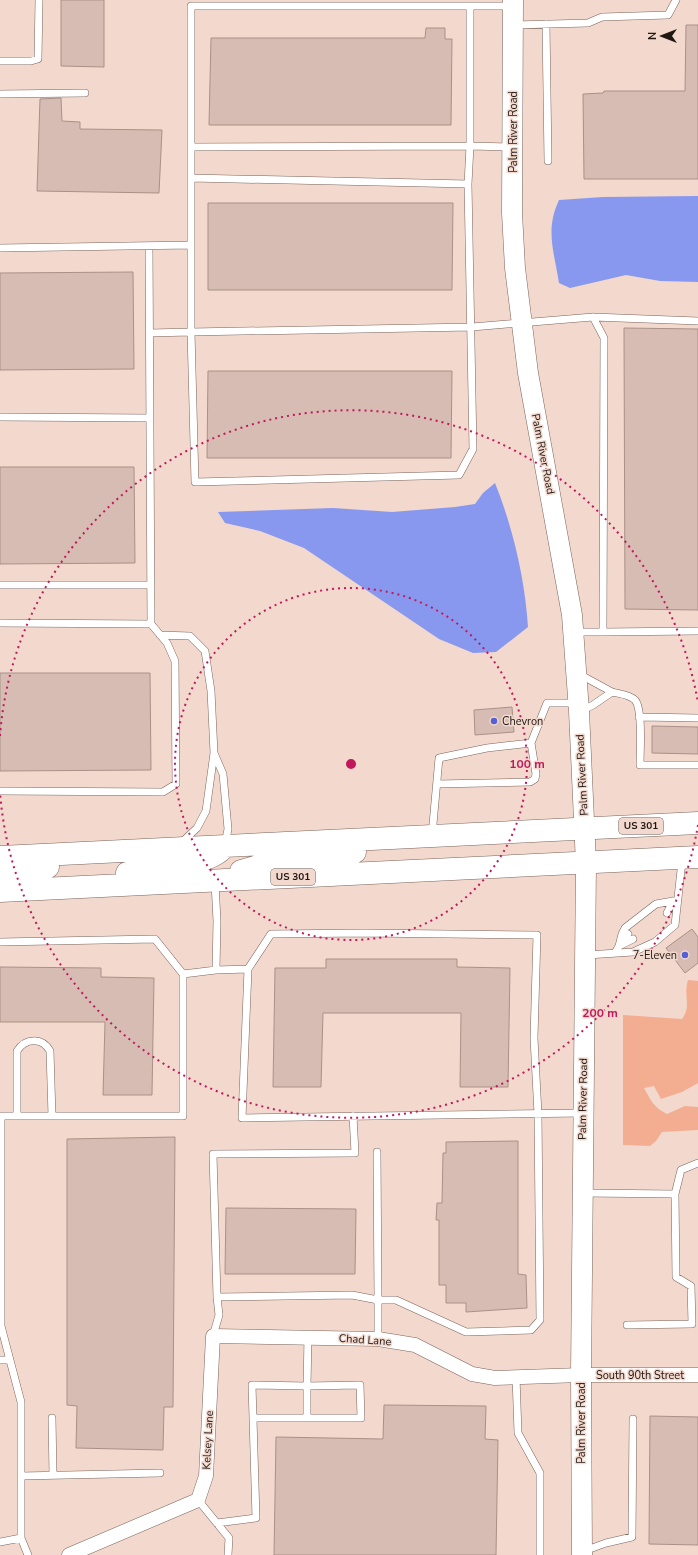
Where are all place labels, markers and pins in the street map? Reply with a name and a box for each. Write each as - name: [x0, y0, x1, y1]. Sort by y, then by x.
- place label: Chevron: [502, 714, 543, 729]
- marker: Chevron: [489, 716, 499, 726]
- centre of rings: [344, 757, 358, 771]
- place label: 7-Eleven: [633, 948, 677, 963]
- marker: 7-Eleven: [680, 950, 690, 960]

